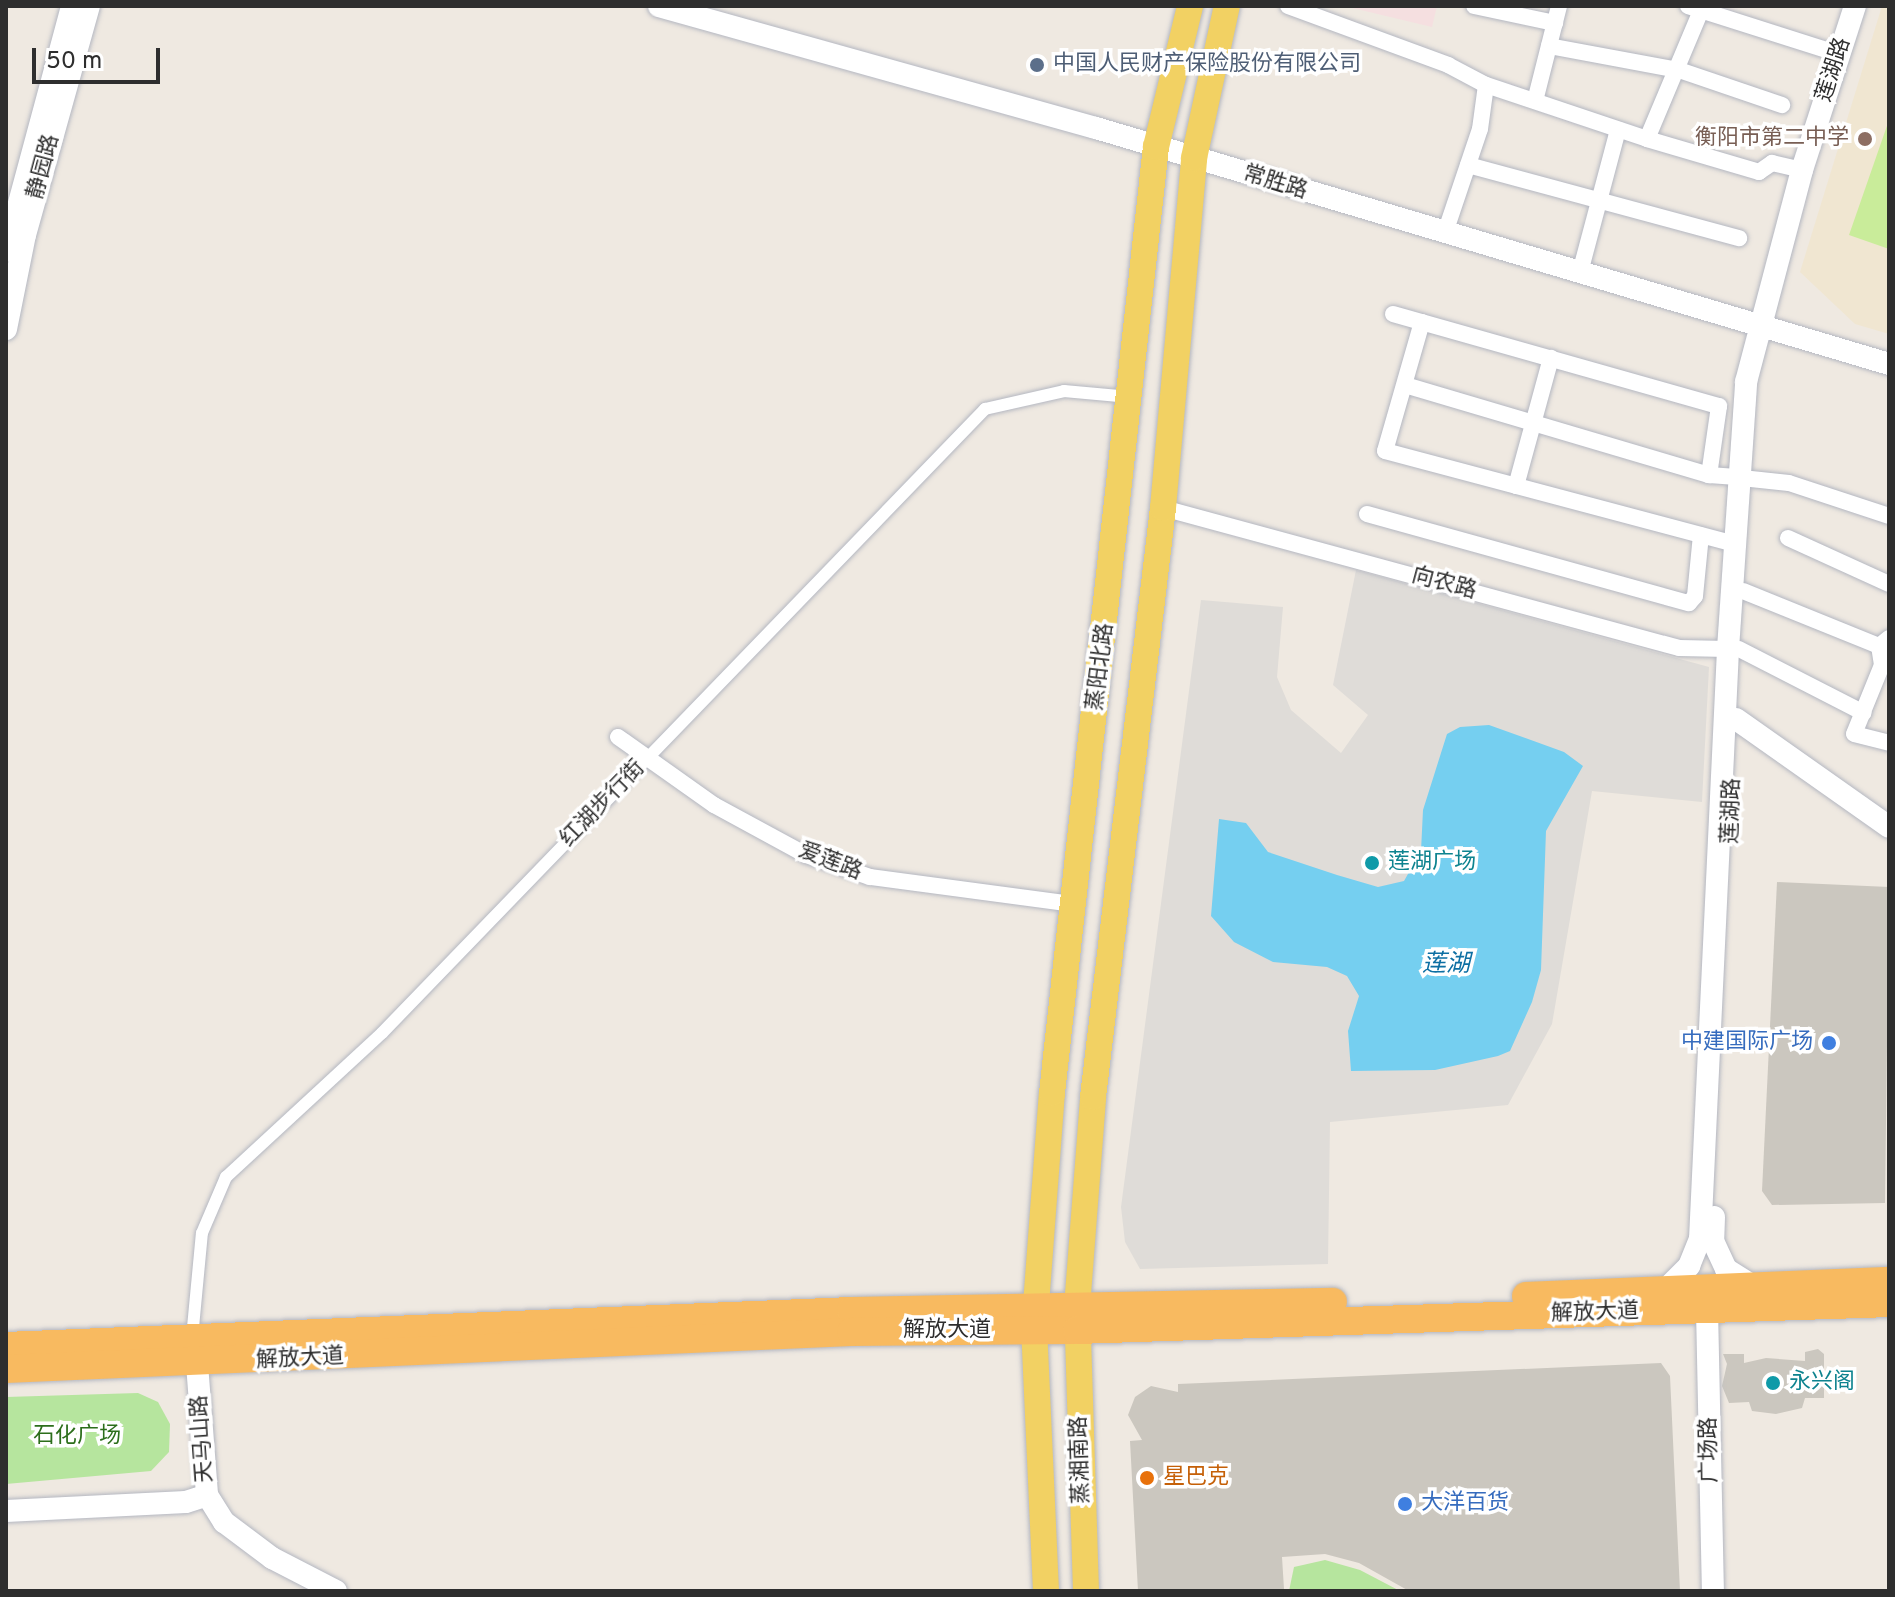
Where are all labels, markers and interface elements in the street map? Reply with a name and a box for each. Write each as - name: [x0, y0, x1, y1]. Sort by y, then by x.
- scale bar: [36, 32, 164, 82]
- street label: 莲湖路: [1811, 35, 1857, 105]
- text: 50 m: [46, 47, 102, 77]
- place label: 中国人民财产保险股份有限公司: [1053, 52, 1361, 78]
- marker: 中国人民财产保险股份有限公司: [1028, 56, 1046, 74]
- place label: 衡阳市第二中学: [1695, 126, 1849, 152]
- marker: 衡阳市第二中学: [1856, 130, 1874, 148]
- street label: 静园路: [23, 132, 65, 202]
- street label: 常胜路: [1240, 161, 1310, 205]
- street label: 向农路: [1409, 563, 1479, 605]
- street label: 蒸阳北路: [1083, 622, 1119, 712]
- street label: 红湖步行街: [555, 755, 651, 853]
- street label: 莲湖路: [1718, 778, 1746, 844]
- street label: 爱莲路: [794, 838, 866, 886]
- place label: 莲湖广场: [1388, 850, 1476, 876]
- marker: 莲湖广场: [1363, 854, 1381, 872]
- water label: 莲湖: [1422, 952, 1470, 980]
- place label: 中建国际广场: [1681, 1030, 1813, 1056]
- marker: 中建国际广场: [1820, 1034, 1838, 1052]
- street label: 解放大道: [1551, 1298, 1639, 1328]
- street label: 解放大道: [903, 1318, 991, 1344]
- street label: 解放大道: [255, 1344, 345, 1374]
- place label: 永兴阁: [1789, 1370, 1855, 1396]
- marker: 永兴阁: [1764, 1374, 1782, 1392]
- street label: 天马山路: [187, 1394, 219, 1484]
- street label: 蒸湘南路: [1066, 1416, 1096, 1504]
- street label: 广场路: [1696, 1417, 1724, 1483]
- park label: 石化广场: [33, 1424, 121, 1450]
- place label: 星巴克: [1163, 1465, 1229, 1491]
- marker: 星巴克: [1138, 1469, 1156, 1487]
- place label: 大洋百货: [1421, 1491, 1509, 1517]
- marker: 大洋百货: [1396, 1495, 1414, 1513]

